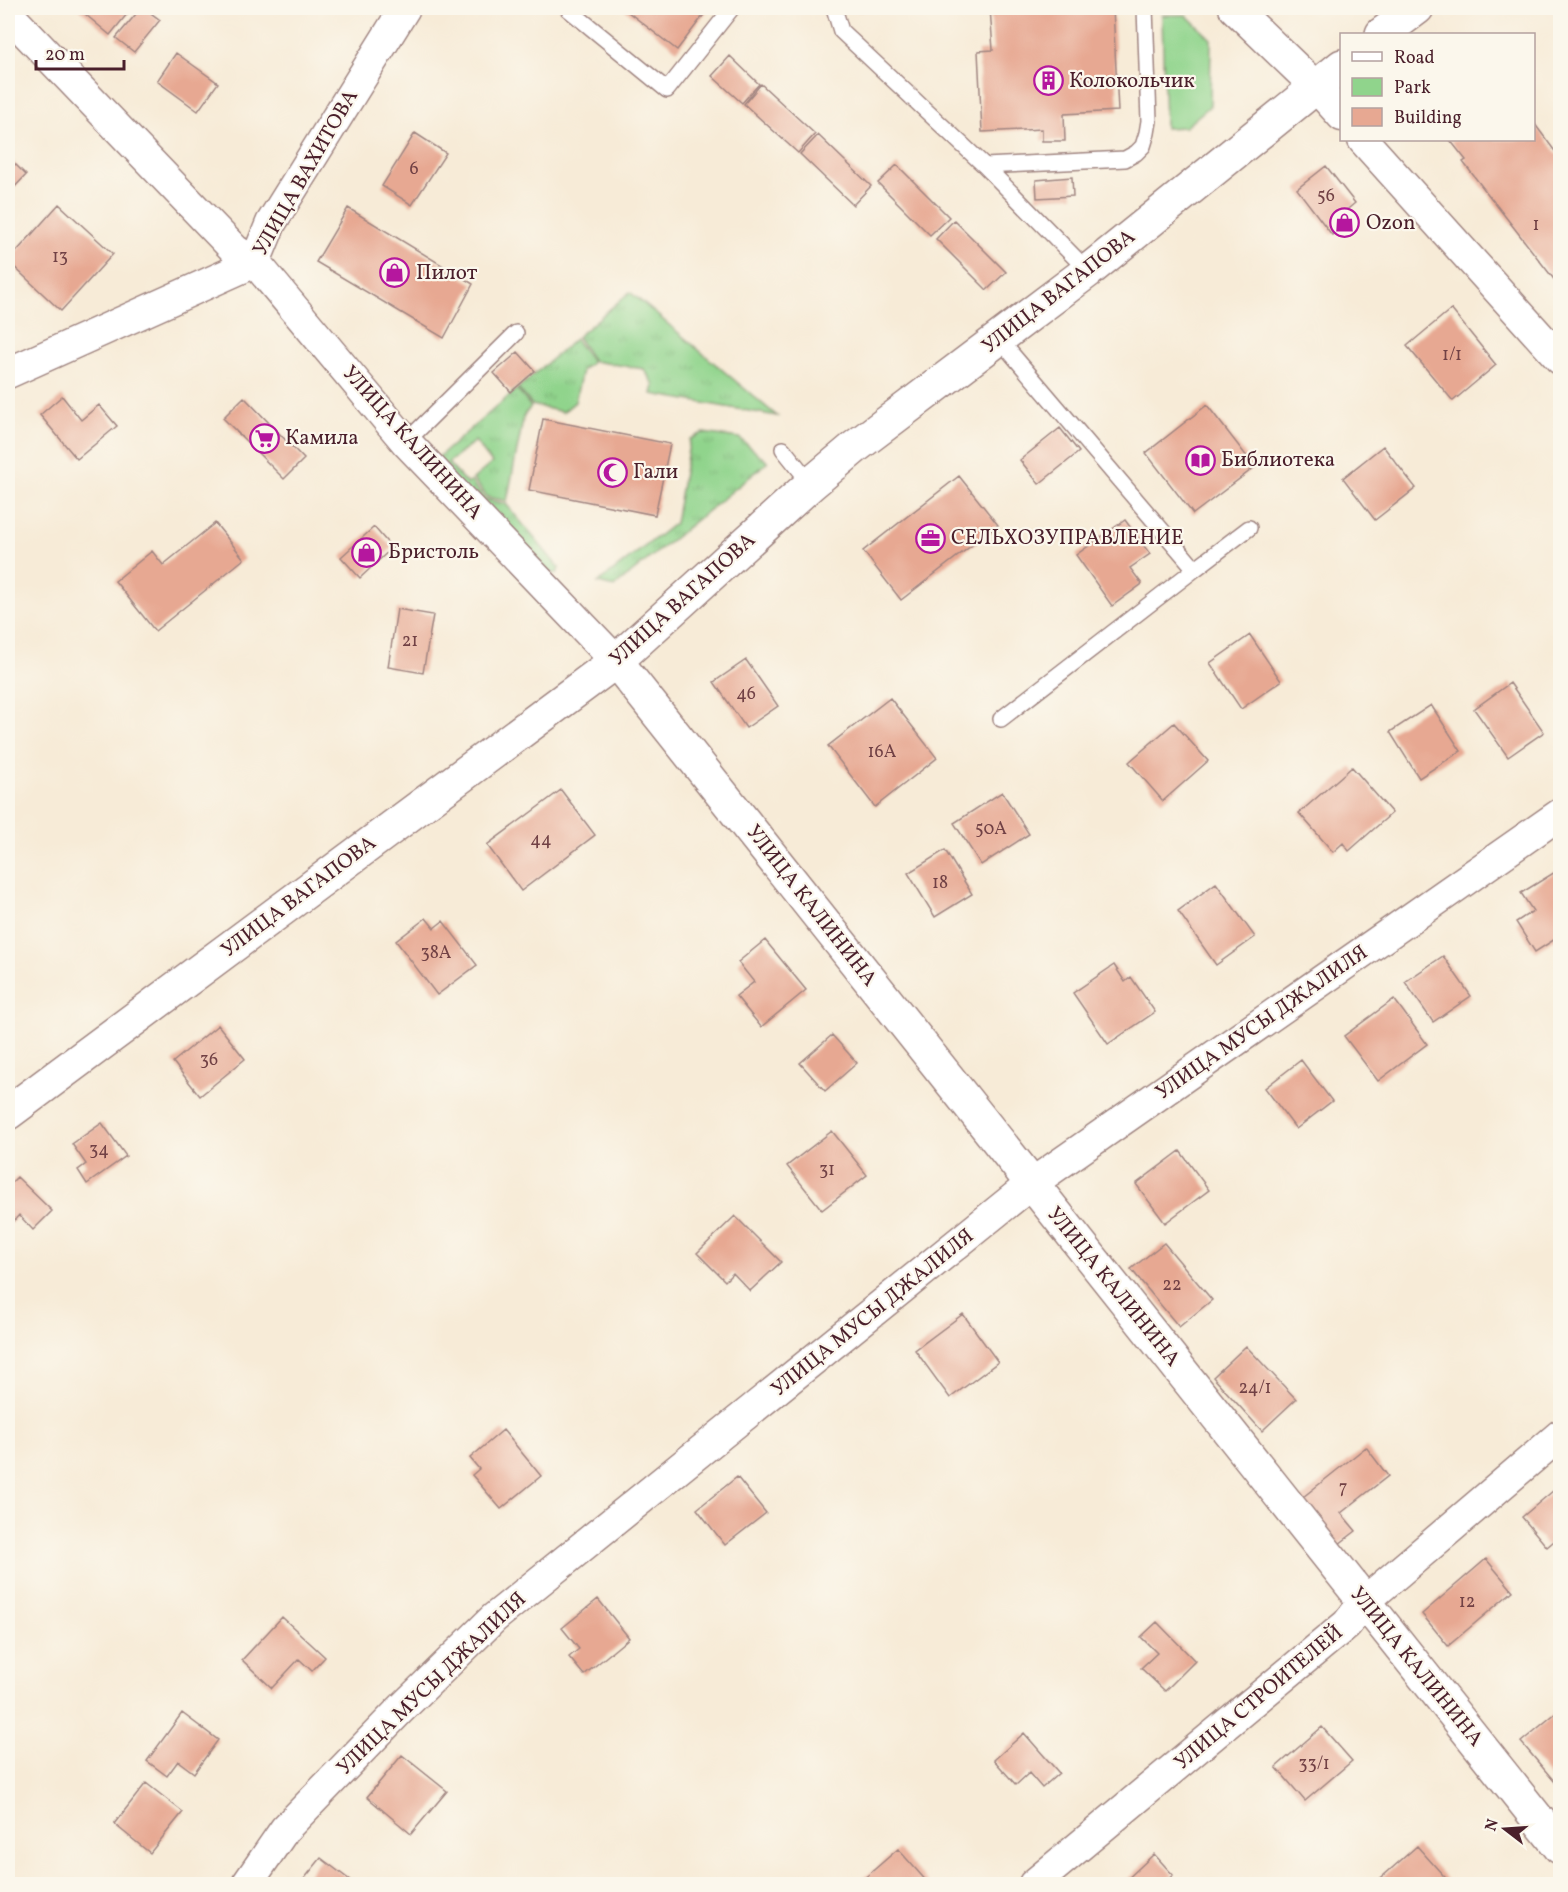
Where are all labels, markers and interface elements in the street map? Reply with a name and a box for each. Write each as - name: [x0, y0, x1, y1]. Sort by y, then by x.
- scale bar: [36, 33, 124, 71]
- legend: [1340, 33, 1535, 141]
- text: 20 m: [45, 43, 85, 68]
- text: Road: [1394, 46, 1435, 71]
- building icon: Колокольчик: [1032, 65, 1064, 97]
- place label: Колокольчик: [1069, 67, 1195, 96]
- text: Park: [1394, 76, 1431, 101]
- street label: УЛИЦА ВАХИТОВА: [246, 84, 366, 262]
- text: Building: [1394, 106, 1462, 131]
- house number: 6: [409, 157, 419, 182]
- house number: 56: [1317, 184, 1335, 209]
- shop icon: Ozon: [1329, 207, 1361, 239]
- place label: Ozon: [1366, 209, 1416, 238]
- house number: 1: [1533, 213, 1539, 238]
- street label: УЛИЦА ВАГАПОВА: [976, 223, 1142, 361]
- house number: 13: [52, 245, 68, 270]
- shop icon: Пилот: [379, 257, 411, 289]
- place label: Пилот: [416, 259, 478, 288]
- house number: 1/1: [1442, 343, 1462, 368]
- street label: УЛИЦА КАЛИНИНА: [335, 360, 489, 526]
- supermarket icon: Камила: [248, 422, 280, 454]
- place label: Камила: [285, 424, 359, 453]
- library icon: Библиотека: [1184, 444, 1216, 476]
- place label: Библиотека: [1221, 446, 1335, 475]
- mosque icon: Гали: [596, 456, 628, 488]
- place label: Гали: [633, 458, 678, 487]
- office icon: СЕЛЬХОЗУПРАВЛЕНИЕ: [914, 522, 946, 554]
- place label: СЕЛЬХОЗУПРАВЛЕНИЕ: [951, 524, 1184, 553]
- street label: УЛИЦА ВАГАПОВА: [604, 526, 762, 673]
- shop icon: Бристоль: [351, 536, 383, 568]
- place label: Бристоль: [388, 538, 479, 567]
- house number: 21: [402, 629, 418, 654]
- house number: 46: [736, 682, 756, 707]
- house number: 16А: [868, 740, 897, 765]
- house number: 50А: [975, 817, 1007, 842]
- street label: УЛИЦА КАЛИНИНА: [739, 819, 884, 993]
- house number: 44: [530, 828, 552, 853]
- street label: УЛИЦА ВАГАПОВА: [215, 829, 383, 965]
- house number: 18: [932, 871, 948, 896]
- street label: УЛИЦА МУСЫ ДЖАЛИЛЯ: [1150, 939, 1374, 1107]
- house number: 38А: [420, 941, 452, 966]
- house number: 36: [200, 1048, 218, 1073]
- house number: 34: [89, 1138, 109, 1163]
- house number: 31: [819, 1158, 835, 1183]
- street label: УЛИЦА КАЛИНИНА: [1039, 1201, 1187, 1373]
- street label: УЛИЦА МУСЫ ДЖАЛИЛЯ: [766, 1222, 980, 1404]
- house number: 22: [1162, 1273, 1182, 1298]
- house number: 24/1: [1239, 1376, 1271, 1401]
- house number: 7: [1339, 1476, 1347, 1501]
- street label: УЛИЦА КАЛИНИНА: [1342, 1581, 1490, 1753]
- street label: УЛИЦА МУСЫ ДЖАЛИЛЯ: [331, 1586, 533, 1782]
- house number: 12: [1459, 1590, 1475, 1615]
- street label: УЛИЦА СТРОИТЕЛЕЙ: [1168, 1619, 1350, 1777]
- house number: 33/1: [1298, 1752, 1330, 1777]
- north arrow: [1475, 1799, 1535, 1859]
- text: N: [1480, 1816, 1505, 1834]

